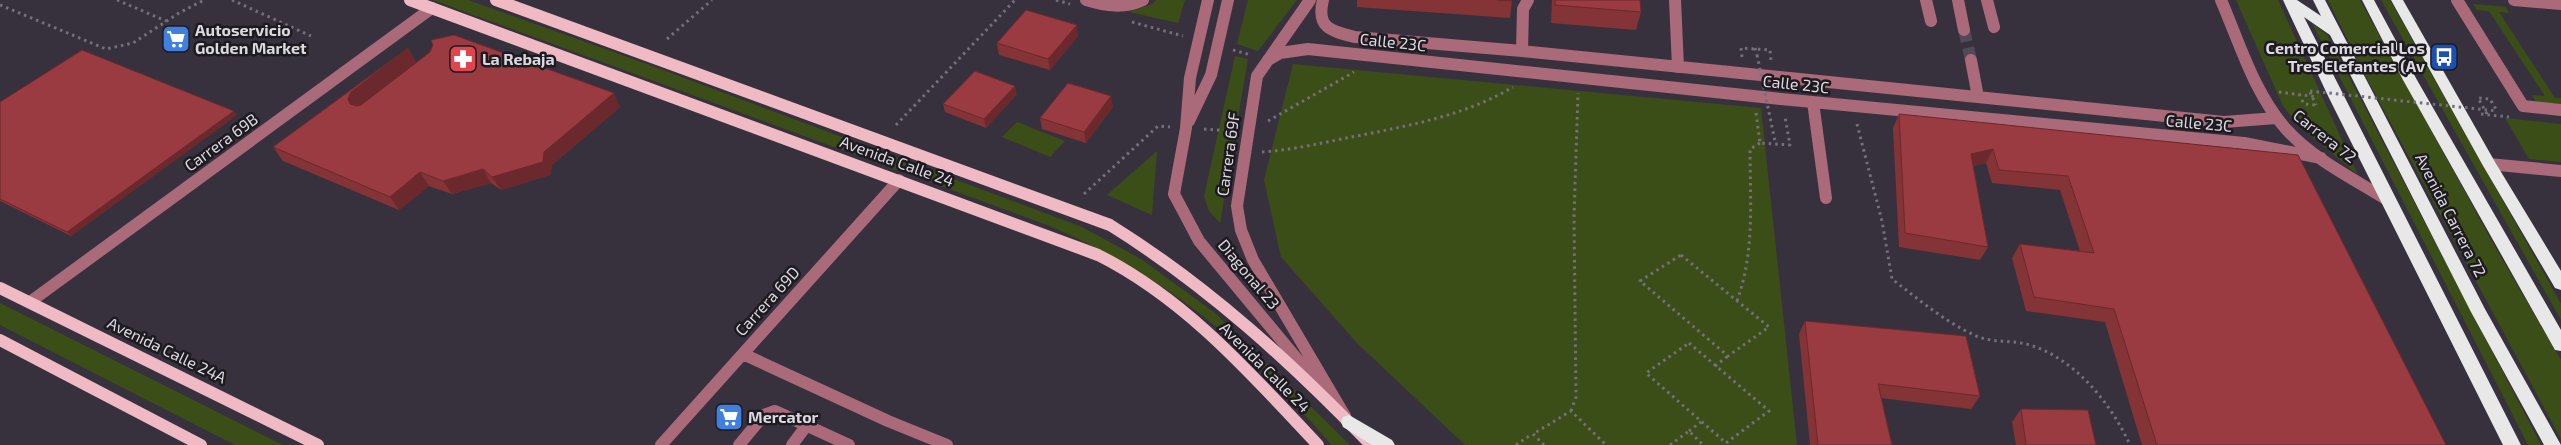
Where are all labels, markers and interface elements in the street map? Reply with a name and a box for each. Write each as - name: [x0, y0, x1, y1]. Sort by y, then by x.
- place label: Autoservicio Golden Market: [195, 20, 307, 57]
- supermarket icon: Autoservicio Golden Market: [161, 24, 191, 54]
- street label: Calle 23C: [1359, 29, 1427, 54]
- place label: Centro Comercial Los Tres Elefantes (Av: [2266, 38, 2425, 75]
- bus stop icon: Centro Comercial Los Tres Elefantes (Av: [2429, 42, 2459, 72]
- pharmacy icon: La Rebaja: [448, 44, 478, 74]
- place label: La Rebaja: [482, 49, 555, 68]
- street label: Calle 23C: [1762, 71, 1830, 96]
- street label: Carrera 72: [2290, 105, 2361, 166]
- street label: Carrera 69B: [180, 109, 261, 175]
- street label: Carrera 69F: [1212, 110, 1243, 197]
- street label: Calle 23C: [2165, 110, 2233, 135]
- street label: Avenida Calle 24: [838, 131, 957, 190]
- street label: Avenida Carrera 72: [2412, 150, 2491, 280]
- street label: Diagonal 23: [1215, 235, 1284, 312]
- street label: Carrera 69D: [731, 262, 803, 339]
- street label: Avenida Calle 24A: [105, 313, 230, 387]
- street label: Avenida Calle 24: [1216, 318, 1315, 416]
- supermarket icon: Mercator: [714, 402, 744, 432]
- place label: Mercator: [748, 407, 819, 426]

